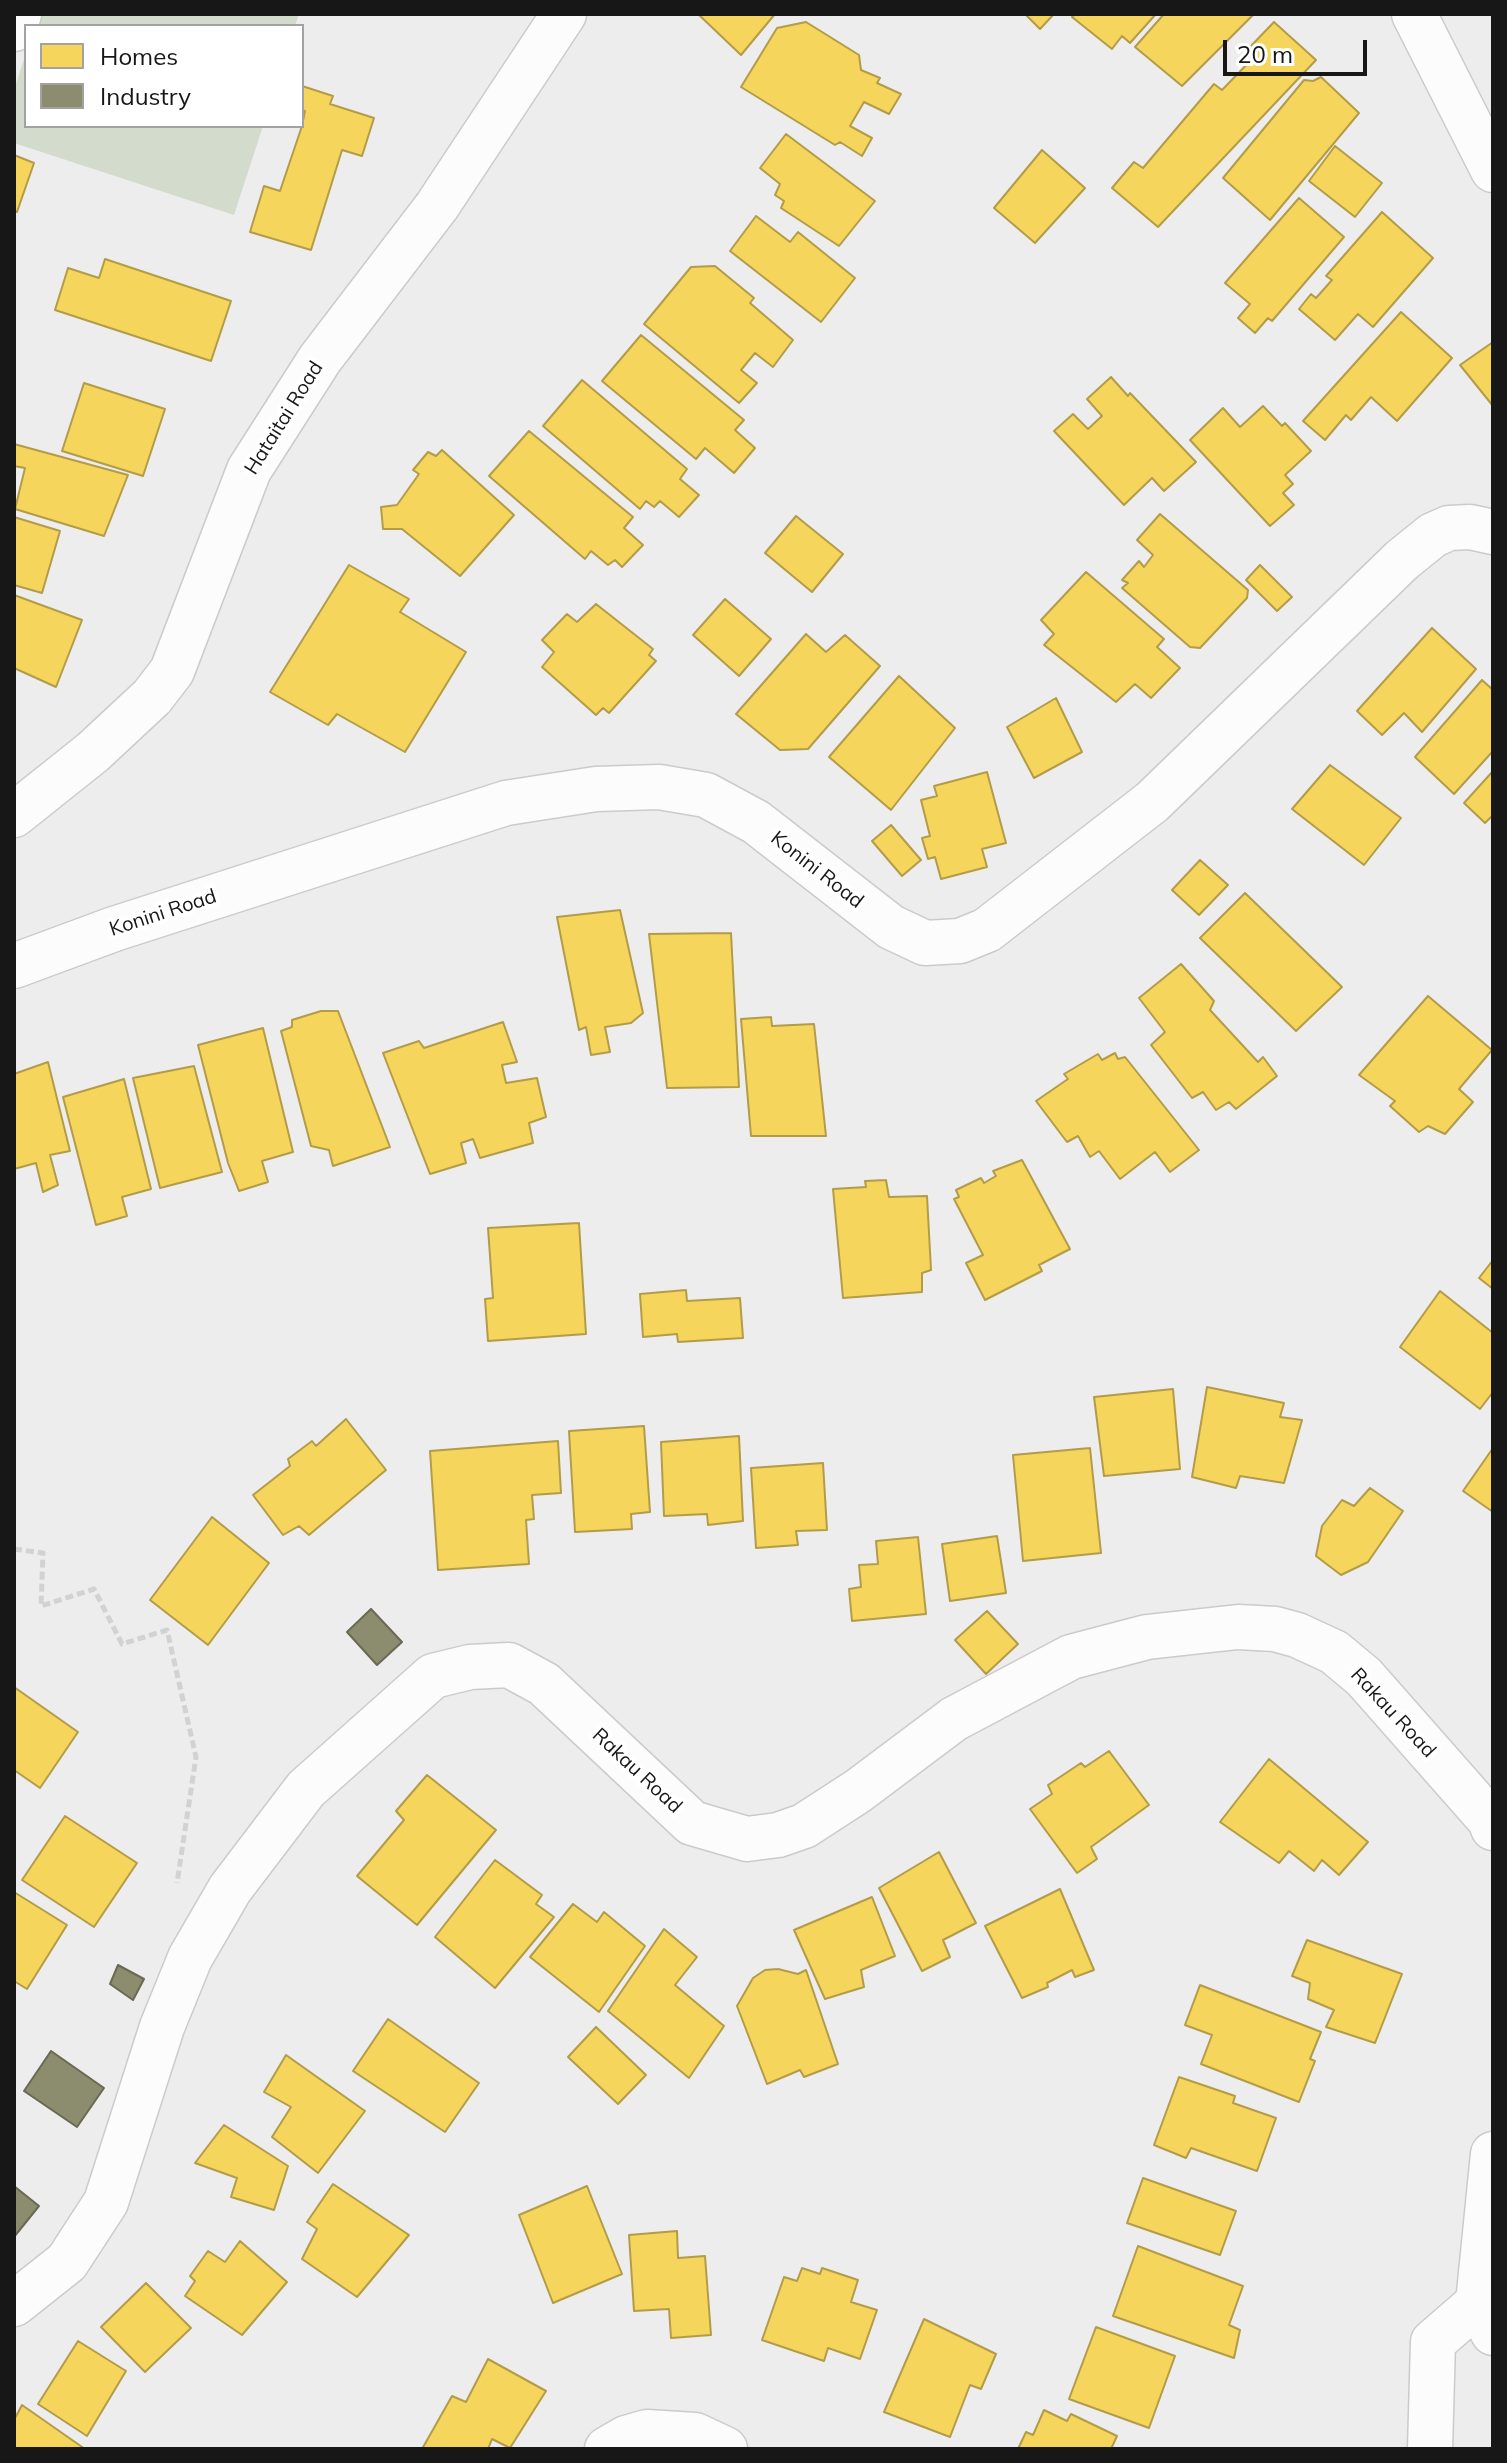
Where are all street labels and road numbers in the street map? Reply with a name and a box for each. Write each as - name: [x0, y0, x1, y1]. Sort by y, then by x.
- street label: Hataitai Road: [240, 357, 328, 479]
- street label: Konini Road: [766, 826, 868, 914]
- street label: Konini Road: [106, 884, 220, 942]
- street label: Rakau Road: [1345, 1663, 1441, 1763]
- street label: Rakau Road: [587, 1723, 687, 1819]

